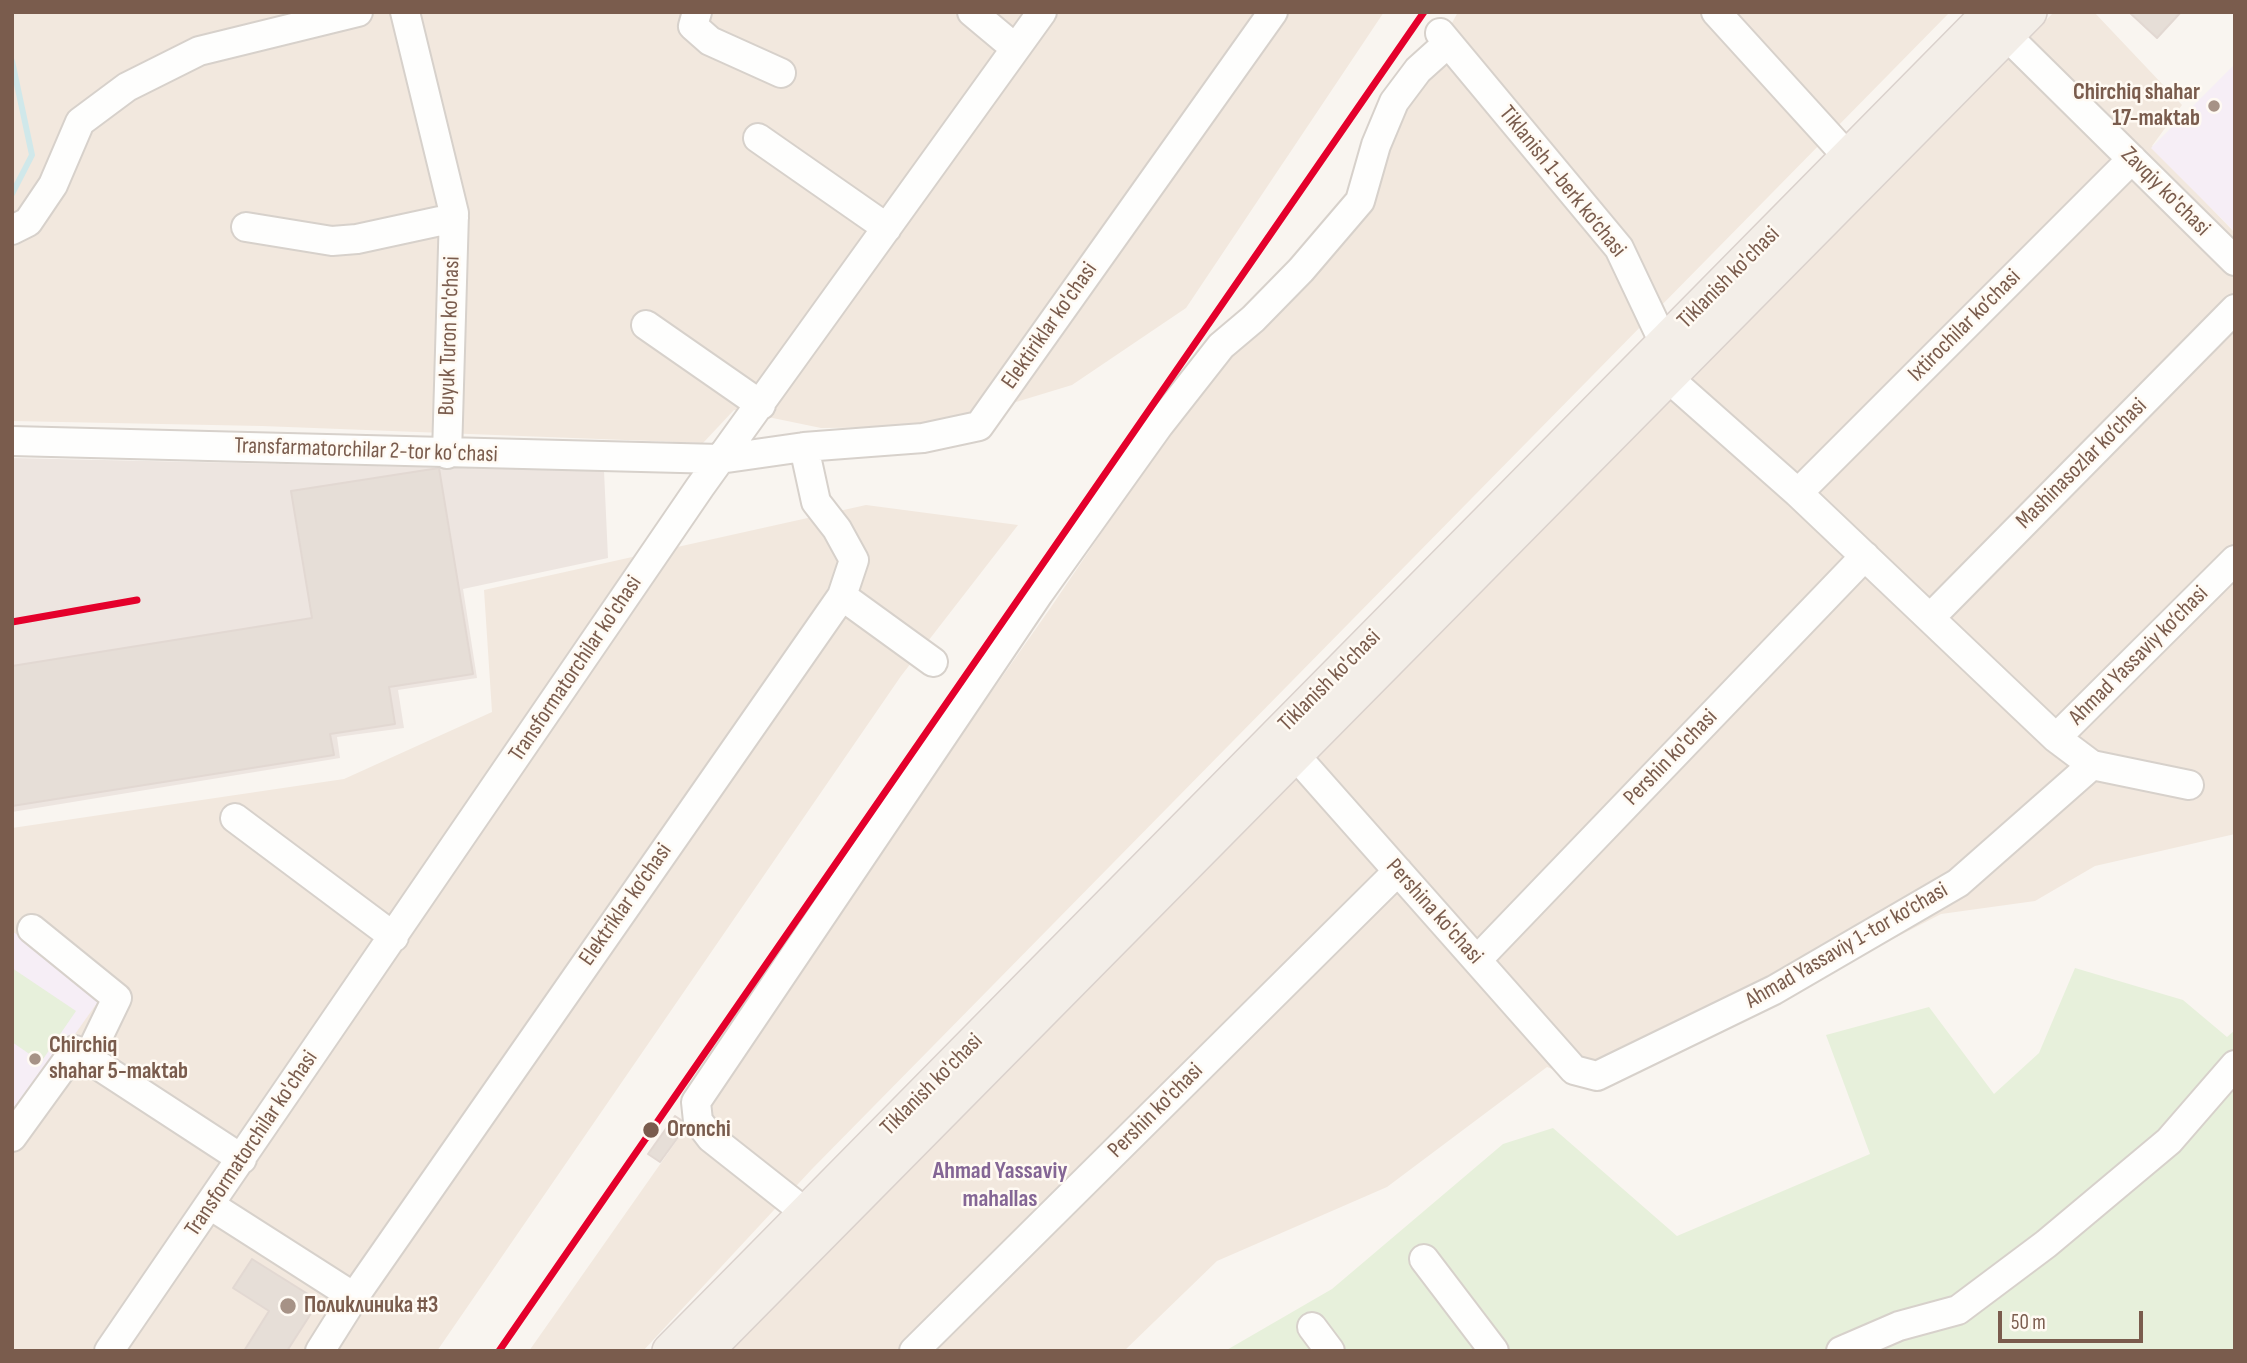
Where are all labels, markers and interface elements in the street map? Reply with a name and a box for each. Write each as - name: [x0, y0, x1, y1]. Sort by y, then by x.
- place label: Chirchiq shahar 17-maktab: [2073, 79, 2200, 133]
- marker: Chirchiq shahar 17-maktab: [2206, 98, 2222, 114]
- street label: Tiklanish 1-berk ko‘chasi: [1493, 101, 1631, 263]
- street label: Zavqiy ko'chasi: [2115, 142, 2215, 242]
- street label: Tiklanish ko'chasi: [1672, 221, 1786, 335]
- street label: Buyuk Turon ko'chasi: [433, 256, 467, 416]
- street label: Elektiriklar ko'chasi: [996, 257, 1104, 395]
- street label: Ixtirochilar ko‘chasi: [1903, 264, 2027, 388]
- street label: Mashinasozlar ko‘chasi: [2011, 393, 2153, 535]
- street label: Transfarmatorchilar 2-tor koʻchasi: [234, 433, 498, 469]
- street label: Transformatorchilar ko'chasi: [504, 571, 648, 767]
- street label: Ahmad Yassaviy ko‘chasi: [2064, 581, 2214, 731]
- street label: Tiklanish ko'chasi: [1273, 624, 1387, 738]
- street label: Pershin ko'chasi: [1618, 704, 1724, 812]
- street label: Elektriklar ko‘chasi: [574, 839, 678, 971]
- street label: Pershina ko'chasi: [1380, 854, 1488, 970]
- street label: Ahmad Yassaviy 1-tor ko‘chasi: [1741, 877, 1953, 1015]
- street label: Tiklanish ko'chasi: [875, 1028, 989, 1142]
- place label: Chirchiq shahar 5-maktab: [49, 1032, 188, 1086]
- street label: Transformatorchilar ko'chasi: [180, 1046, 324, 1242]
- marker: Chirchiq shahar 5-maktab: [27, 1051, 43, 1067]
- street label: Pershin ko'chasi: [1103, 1058, 1209, 1164]
- place label: Oronchi: [667, 1116, 731, 1144]
- marker: Oronchi: [641, 1120, 661, 1140]
- district label: Ahmad Yassaviy mahallas: [933, 1158, 1067, 1214]
- place label: Поликлиника #3: [304, 1292, 438, 1320]
- marker: Поликлиника #3: [278, 1296, 298, 1316]
- scale bar: [2002, 1296, 2147, 1340]
- text: 50 m: [2011, 1310, 2046, 1335]

